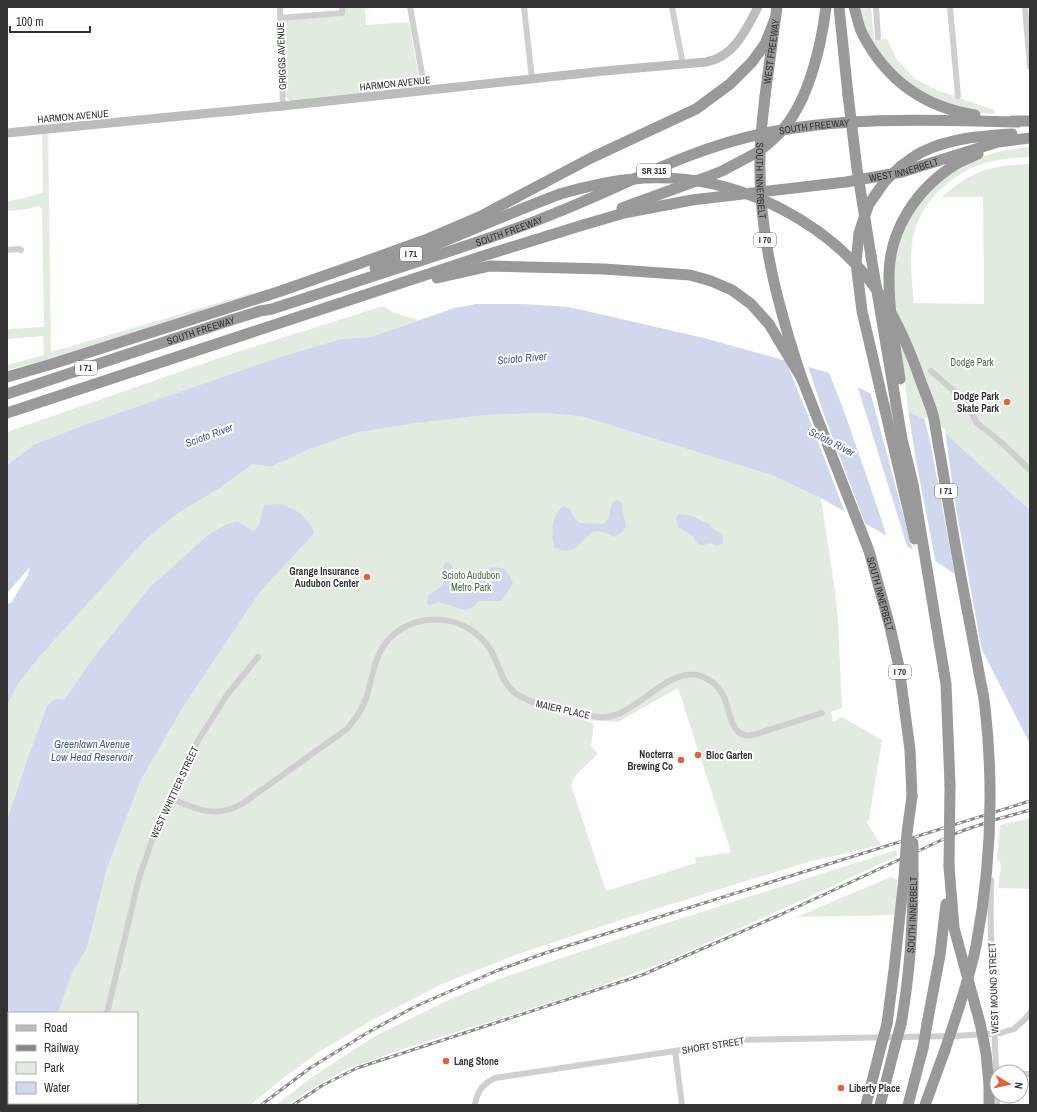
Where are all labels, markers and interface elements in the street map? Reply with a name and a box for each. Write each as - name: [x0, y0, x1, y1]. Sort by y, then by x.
- scale bar: [10, 8, 90, 34]
- text: 100 m: [16, 14, 43, 30]
- street label: WEST FREEWAY: [761, 18, 782, 85]
- street label: GRIGGS AVENUE: [274, 22, 289, 90]
- street label: HARMON AVENUE: [359, 73, 431, 94]
- street label: HARMON AVENUE: [37, 107, 109, 126]
- street label: SOUTH FREEWAY: [778, 116, 850, 137]
- street label: SOUTH INNERBELT: [753, 142, 769, 220]
- street label: WEST INNERBELT: [868, 155, 940, 185]
- road number: SR 315: [637, 164, 671, 178]
- street label: SOUTH FREEWAY: [474, 213, 545, 249]
- road number: I 70: [754, 233, 776, 247]
- road number: I 71: [400, 247, 422, 261]
- street label: SOUTH FREEWAY: [165, 313, 237, 348]
- water label: Scioto River: [497, 349, 548, 367]
- park label: Dodge Park: [950, 356, 995, 369]
- road number: I 71: [75, 361, 97, 375]
- place label: Dodge Park Skate Park: [953, 390, 999, 415]
- marker: Dodge Park Skate Park: [1002, 397, 1012, 407]
- water label: Scioto River: [183, 420, 236, 450]
- water label: Scioto River: [807, 424, 858, 460]
- road number: I 71: [935, 484, 957, 498]
- street label: SOUTH INNERBELT: [864, 555, 897, 632]
- place label: Grange Insurance Audubon Center: [289, 565, 360, 590]
- park label: Scioto Audubon Metro Park: [442, 569, 500, 594]
- marker: Grange Insurance Audubon Center: [362, 572, 372, 582]
- road number: I 70: [889, 665, 911, 679]
- street label: MAIER PLACE: [535, 697, 591, 722]
- water label: Greenlawn Avenue Low Head Reservoir: [51, 737, 134, 764]
- street label: WEST WHITTIER STREET: [147, 744, 201, 840]
- place label: Nocterra Brewing Co: [627, 748, 673, 773]
- place label: Bloc Garten: [706, 749, 752, 762]
- marker: Bloc Garten: [693, 750, 703, 760]
- marker: Nocterra Brewing Co: [676, 755, 686, 765]
- street label: SOUTH INNERBELT: [904, 876, 920, 953]
- street label: WEST MOUND STREET: [985, 942, 1002, 1034]
- legend: [8, 1012, 138, 1104]
- text: Road: [44, 1020, 68, 1036]
- street label: SHORT STREET: [681, 1034, 745, 1057]
- text: Railway: [44, 1040, 79, 1056]
- place label: Lang Stone: [454, 1055, 499, 1068]
- marker: Lang Stone: [441, 1056, 451, 1066]
- text: Park: [44, 1060, 64, 1076]
- north arrow: [989, 1064, 1029, 1104]
- text: Water: [44, 1080, 71, 1096]
- text: N: [1011, 1081, 1026, 1090]
- place label: Liberty Place: [849, 1082, 900, 1095]
- marker: Liberty Place: [836, 1083, 846, 1093]

